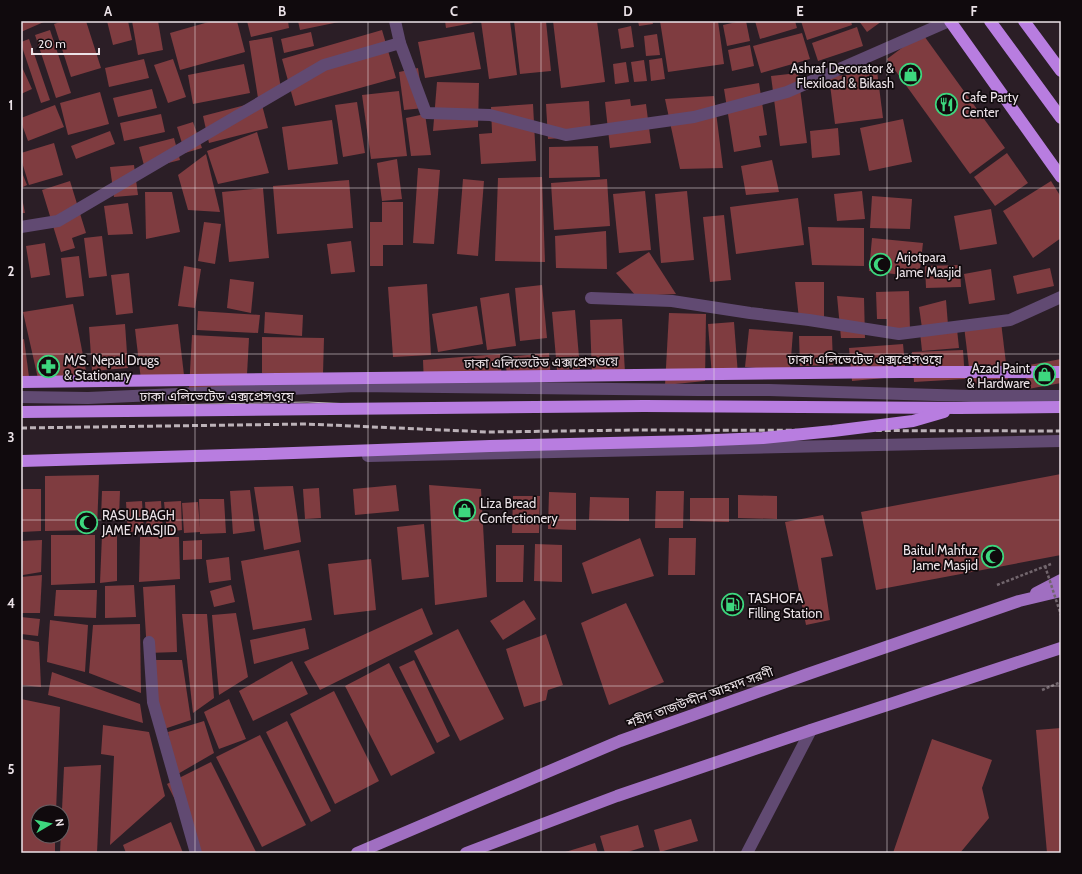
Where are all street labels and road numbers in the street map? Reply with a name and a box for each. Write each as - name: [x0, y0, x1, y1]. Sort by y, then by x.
- street label: ঢাকা এলিভেটেড এক্সপ্রেসওয়ে: [787, 351, 943, 367]
- street label: ঢাকা এলিভেটেড এক্সপ্রেসওয়ে: [463, 353, 619, 371]
- street label: ঢাকা এলিভেটেড এক্সপ্রেসওয়ে: [139, 388, 295, 404]
- street label: শহীদ তাজউদ্দীন আহমদ সরণী: [624, 663, 776, 731]

